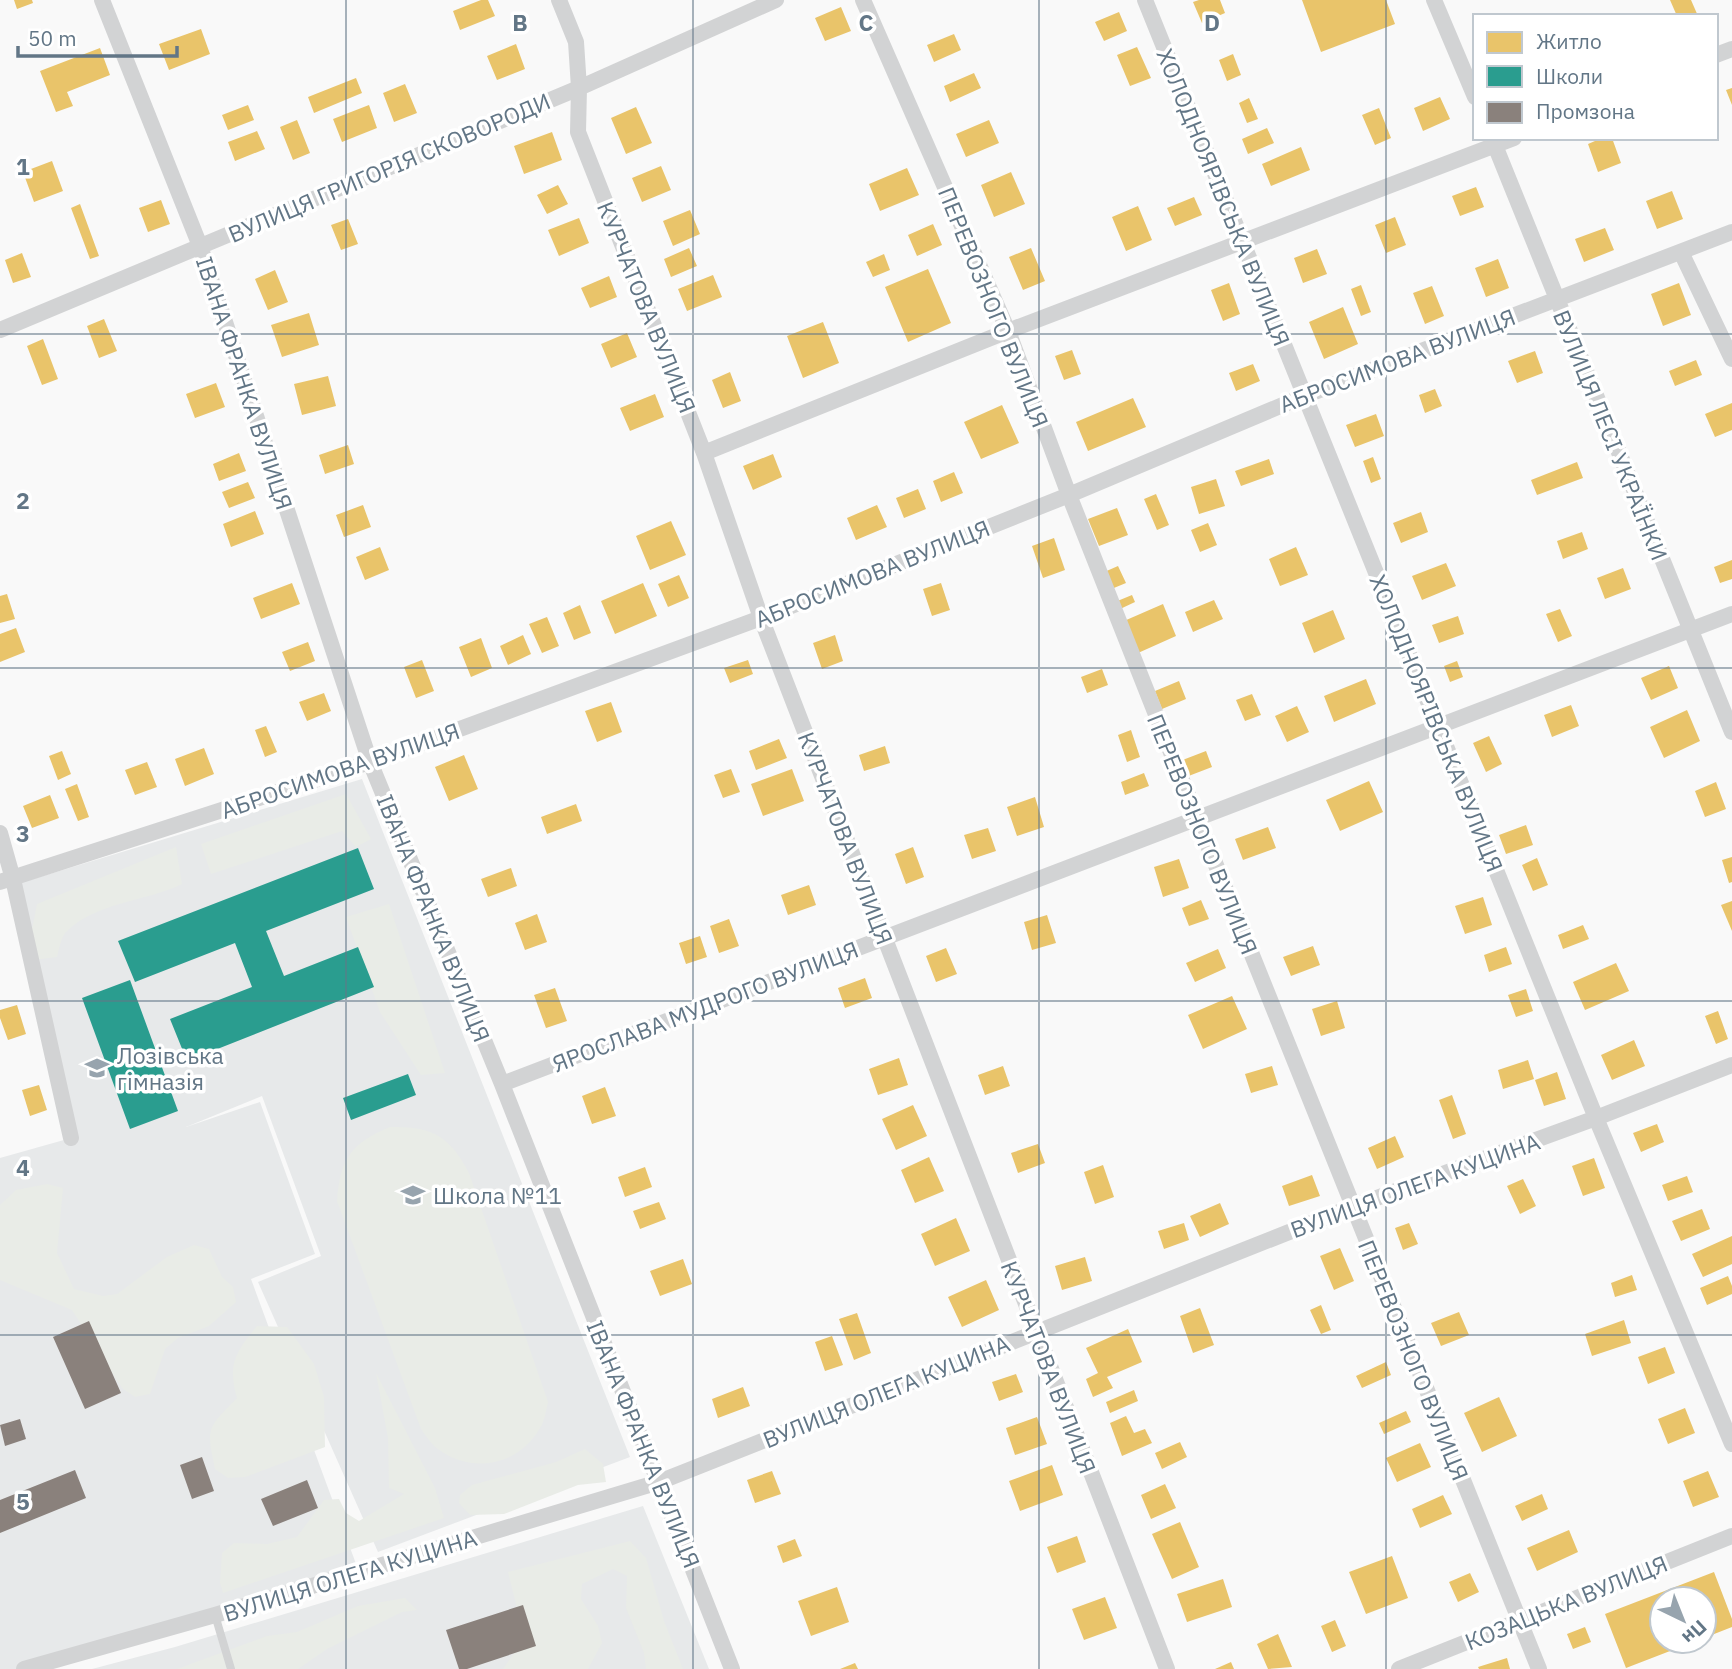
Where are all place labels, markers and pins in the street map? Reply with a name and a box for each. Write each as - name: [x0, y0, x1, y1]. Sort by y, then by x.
- place label: Лозівська гімназія: [117, 1040, 224, 1096]
- school or university icon: Лозівська гімназія: [83, 1054, 111, 1082]
- place label: Школа №11: [433, 1180, 562, 1210]
- school or university icon: Школа №11: [399, 1181, 427, 1209]

